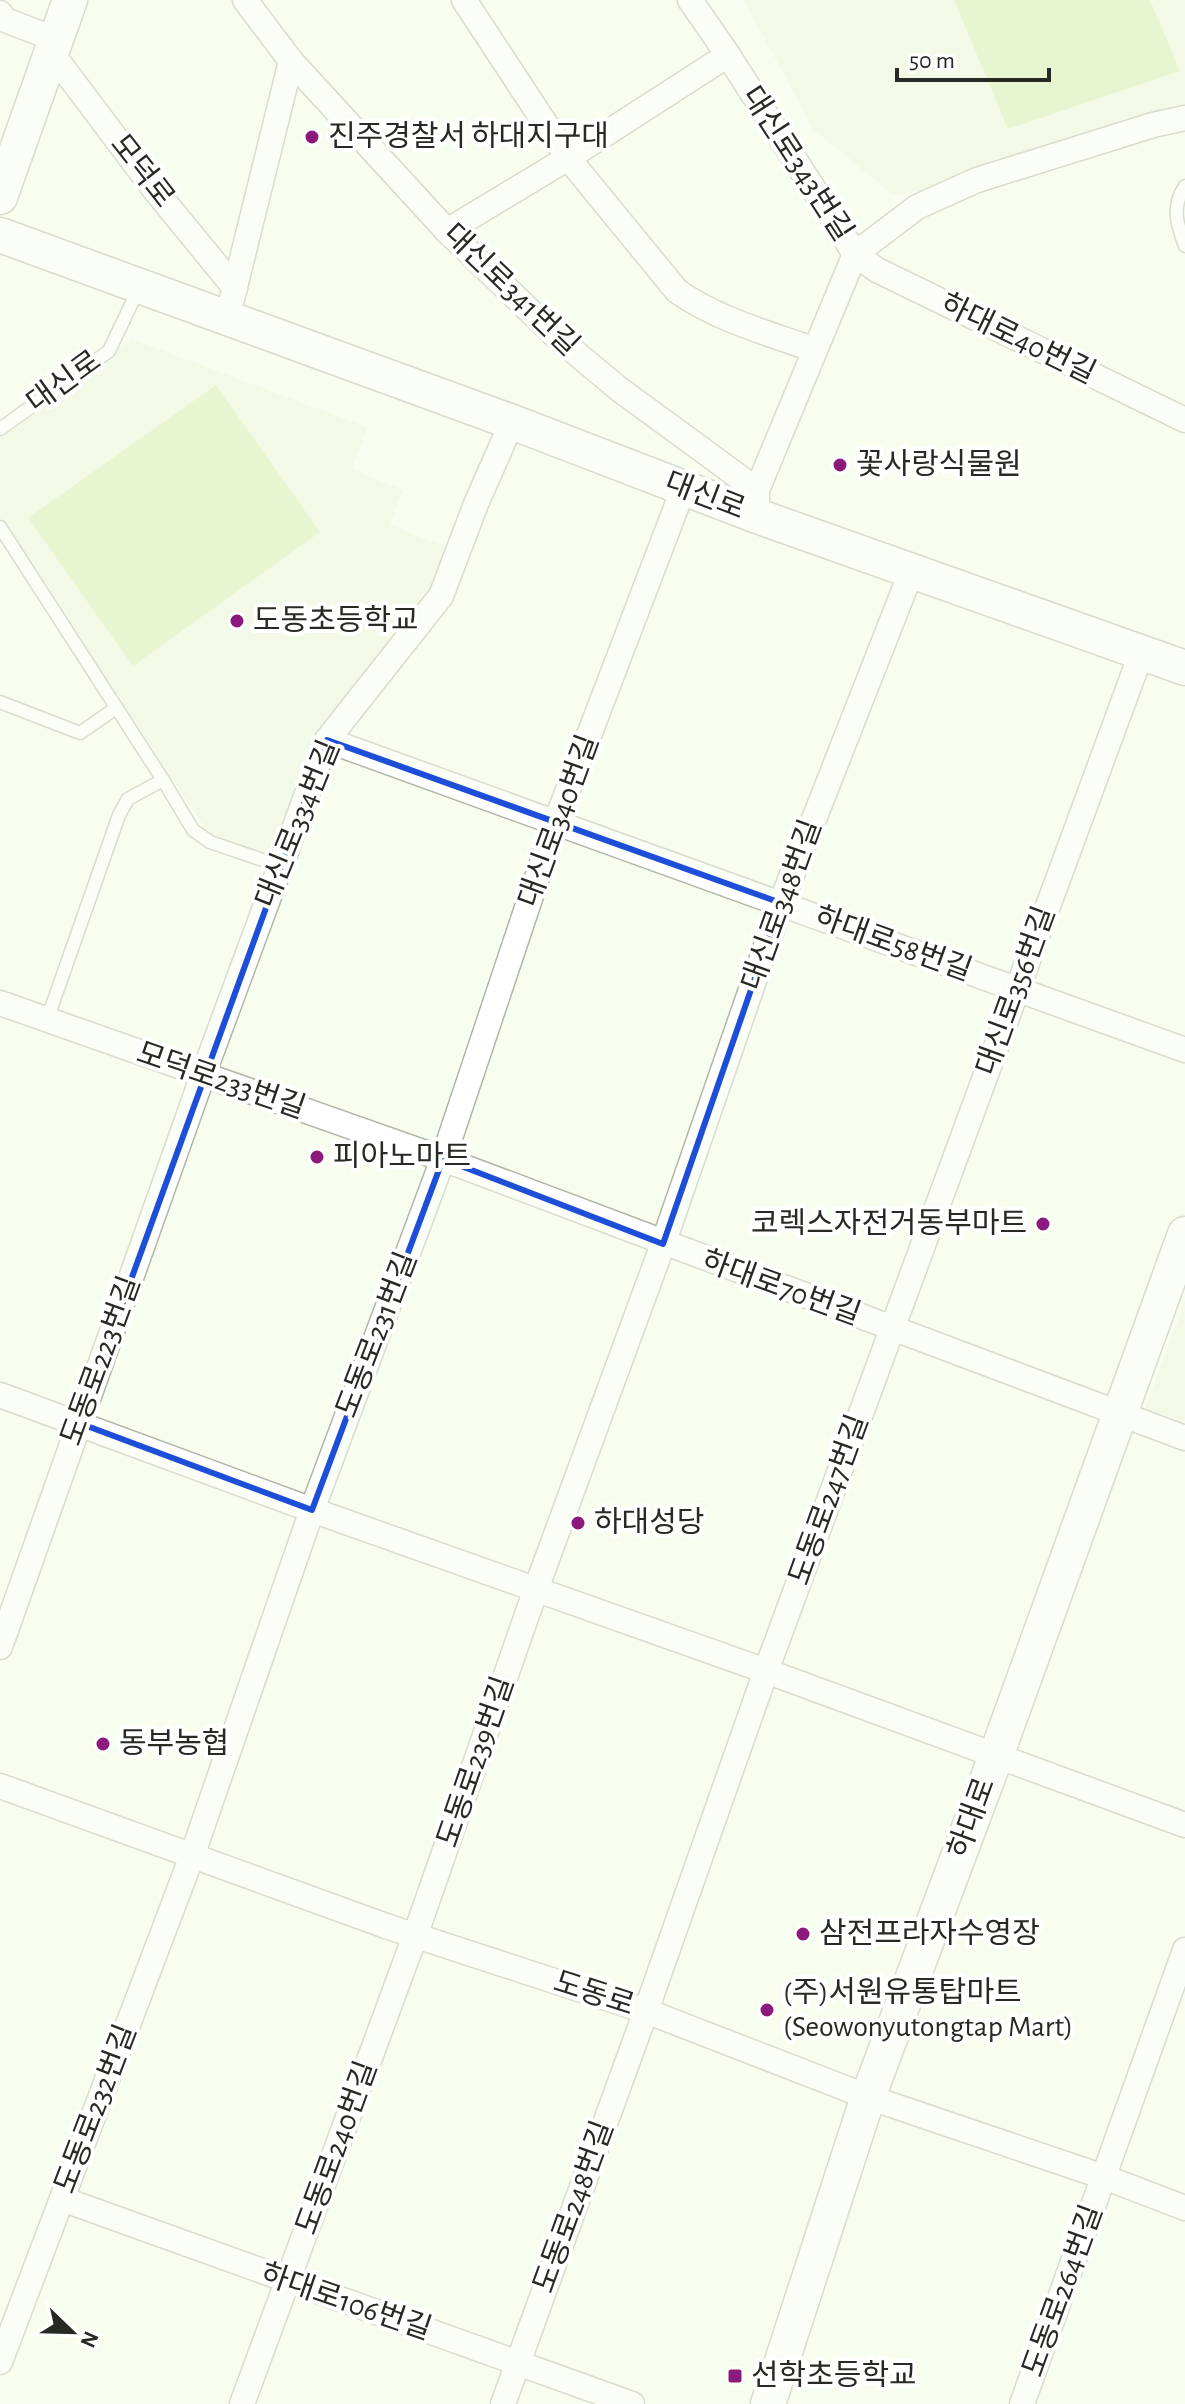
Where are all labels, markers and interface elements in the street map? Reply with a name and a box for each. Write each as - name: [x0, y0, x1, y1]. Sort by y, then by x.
- scale bar: [897, 32, 1049, 82]
- text: 50 m: [909, 49, 955, 73]
- street label: 대신로343번길: [736, 81, 859, 246]
- place label: 진주경찰서 하대지구대: [328, 120, 609, 152]
- marker: 진주경찰서 하대지구대: [303, 128, 321, 146]
- street label: 모덕로: [105, 129, 180, 213]
- street label: 대신로341번길: [438, 218, 585, 362]
- street label: 하대로40번길: [936, 287, 1101, 389]
- street label: 대신로: [21, 345, 106, 418]
- place label: 꽃사랑식물원: [856, 449, 1022, 480]
- marker: 꽃사랑식물원: [831, 456, 849, 474]
- street label: 대신로: [661, 466, 749, 525]
- place label: 도동초등학교: [253, 605, 419, 636]
- marker: 도동초등학교: [228, 612, 246, 630]
- street label: 대신로340번길: [513, 731, 604, 911]
- street label: 대신로334번길: [250, 736, 345, 912]
- street label: 대신로348번길: [736, 815, 827, 994]
- street label: 하대로58번길: [810, 900, 976, 986]
- street label: 대신로356번길: [971, 902, 1060, 1079]
- street label: 모덕로233번길: [133, 1037, 310, 1124]
- place label: 피아노마트: [333, 1140, 471, 1172]
- marker: 피아노마트: [308, 1148, 326, 1166]
- place label: 코렉스자전거동부마트: [751, 1208, 1027, 1239]
- marker: 코렉스자전거동부마트: [1034, 1215, 1052, 1233]
- street label: 하대로70번길: [698, 1244, 865, 1331]
- street label: 도동로231번길: [331, 1248, 422, 1422]
- street label: 도동로223번길: [56, 1272, 145, 1450]
- street label: 도동로247번길: [783, 1411, 874, 1589]
- place label: 하대성당: [594, 1506, 704, 1538]
- marker: 하대성당: [569, 1514, 587, 1532]
- street label: 도동로239번길: [432, 1673, 519, 1851]
- place label: 동부농협: [119, 1727, 229, 1759]
- marker: 동부농협: [94, 1735, 112, 1753]
- street label: 하대로: [942, 1773, 1000, 1862]
- place label: 삼전프라자수영장: [819, 1918, 1040, 1949]
- marker: 삼전프라자수영장: [794, 1925, 812, 1943]
- street label: 도동로: [550, 1967, 638, 2021]
- place label: (주)서원유통탑마트 (Seowonyutongtap Mart): [783, 1976, 1073, 2042]
- marker: (주)서원유통탑마트 (Seowonyutongtap Mart): [758, 2001, 776, 2019]
- street label: 도동로232번길: [49, 2020, 142, 2197]
- street label: 도동로240번길: [291, 2057, 382, 2239]
- street label: 도동로248번길: [528, 2117, 619, 2297]
- street label: 도동로264번길: [1017, 2201, 1108, 2381]
- street label: 하대로106번길: [257, 2257, 436, 2345]
- north arrow: [32, 2292, 112, 2372]
- text: N: [76, 2328, 103, 2351]
- place label: 선학초등학교: [751, 2360, 917, 2391]
- marker: 선학초등학교: [726, 2367, 744, 2385]

